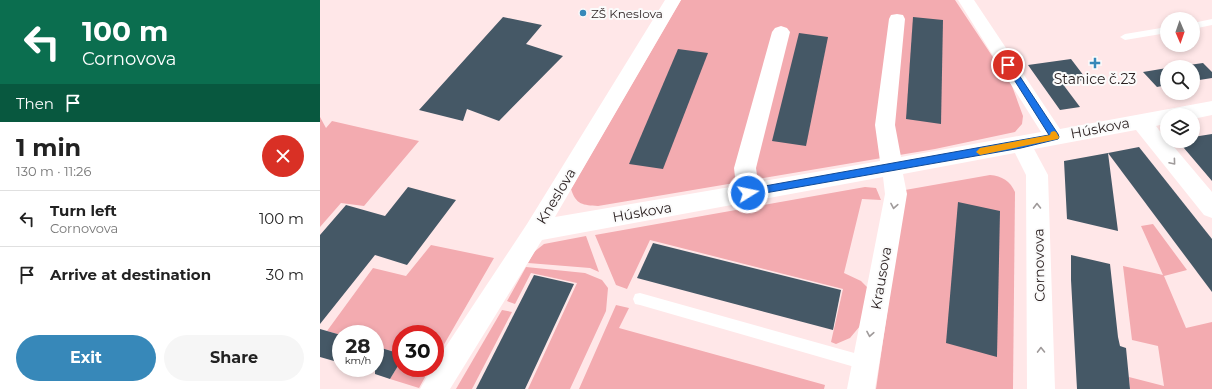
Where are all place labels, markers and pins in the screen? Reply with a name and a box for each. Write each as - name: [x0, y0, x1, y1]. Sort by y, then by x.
- place label: ZŠ Kneslova: [591, 6, 663, 21]
- marker: ZŠ Kneslova: [578, 8, 588, 18]
- pin: [991, 48, 1025, 82]
- marker: Stanice č.23: [1089, 57, 1101, 69]
- place label: Stanice č.23: [1054, 70, 1136, 88]

